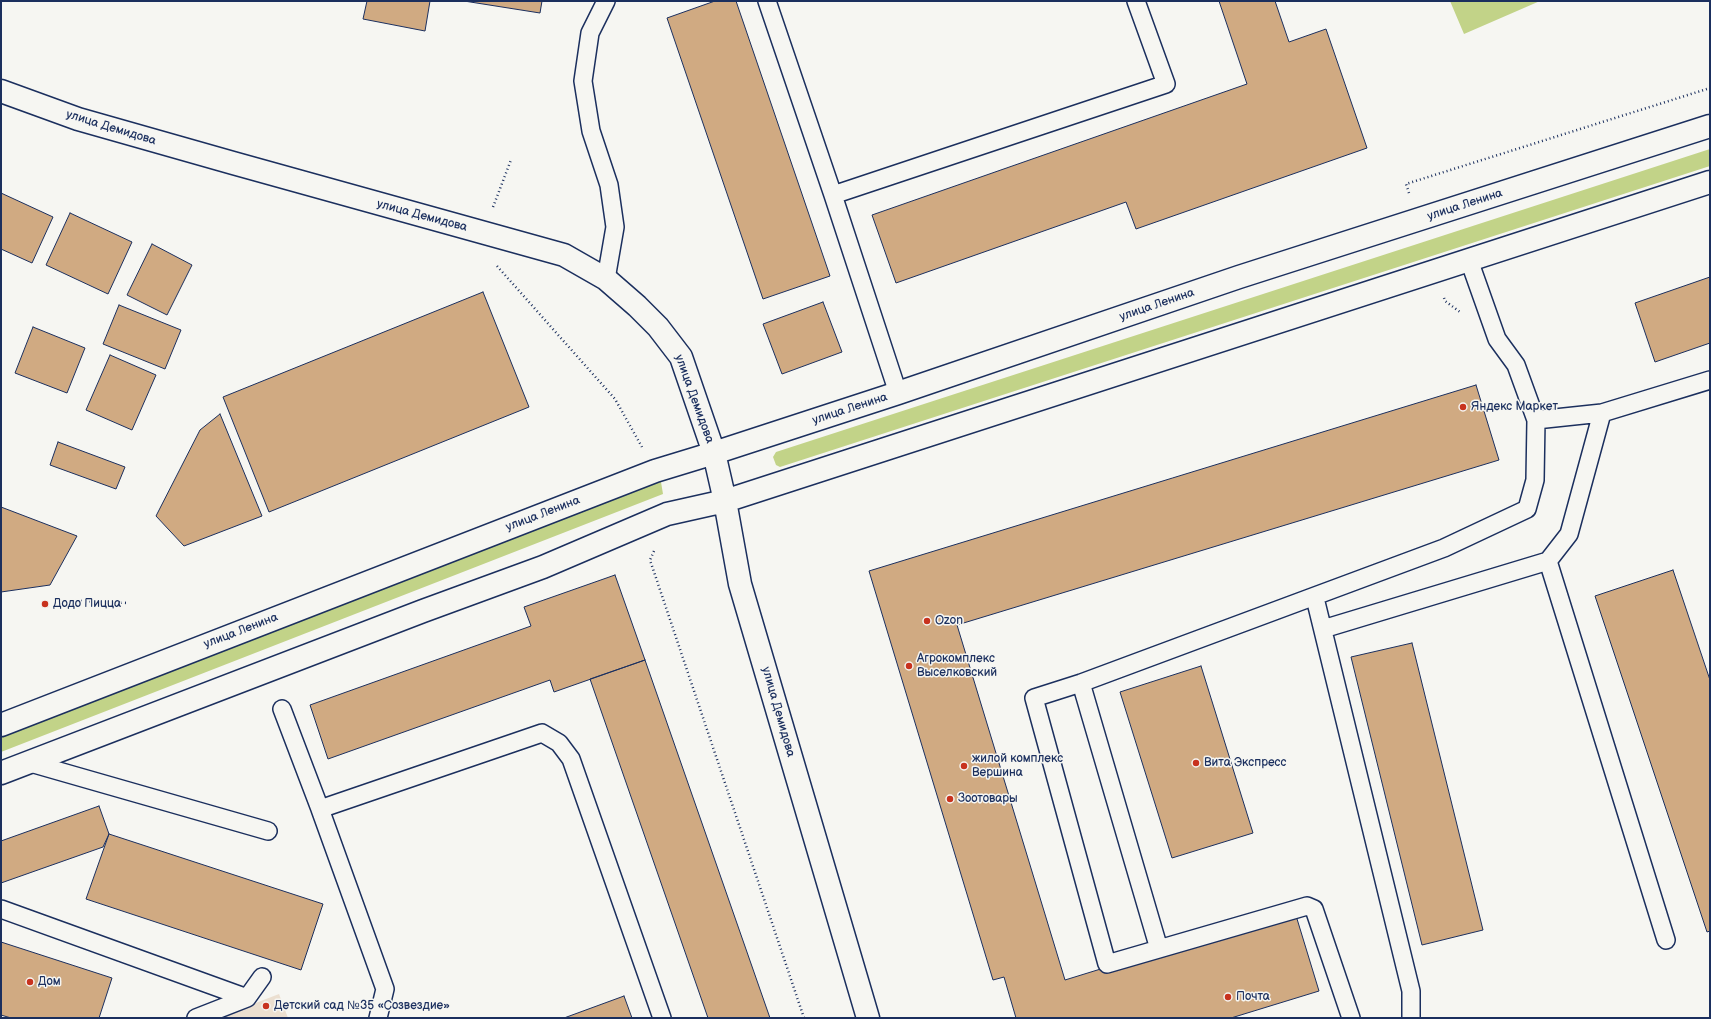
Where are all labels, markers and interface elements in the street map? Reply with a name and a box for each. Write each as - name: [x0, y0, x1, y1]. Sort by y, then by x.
- street label: улица Демидова: [64, 107, 158, 149]
- street label: улица Ленина: [1426, 186, 1504, 224]
- street label: улица Демидова: [375, 197, 469, 235]
- street label: улица Ленина: [1118, 285, 1196, 325]
- street label: улица Демидова: [671, 353, 717, 445]
- street label: улица Ленина: [811, 390, 889, 428]
- place label: Яндекс Маркет: [1471, 400, 1558, 414]
- marker: Яндекс Маркет: [1458, 402, 1468, 412]
- street label: улица Ленина: [504, 493, 582, 535]
- place label: Додо Пицца: [53, 597, 121, 611]
- marker: Додо Пицца: [40, 599, 50, 609]
- street label: улица Ленина: [202, 610, 280, 652]
- place label: Ozon: [935, 614, 963, 628]
- marker: Ozon: [922, 616, 932, 626]
- place label: Агрокомплекс Выселковский: [917, 652, 997, 680]
- marker: Агрокомплекс Выселковский: [904, 661, 914, 671]
- street label: улица Демидова: [758, 665, 798, 759]
- place label: жилой комплекс Вершина: [972, 752, 1063, 780]
- place label: Вита Экспресс: [1204, 756, 1286, 770]
- marker: Вита Экспресс: [1191, 758, 1201, 768]
- marker: жилой комплекс Вершина: [959, 761, 969, 771]
- place label: Зоотовары: [958, 792, 1018, 806]
- marker: Зоотовары: [945, 794, 955, 804]
- place label: Дом: [38, 975, 61, 989]
- marker: Дом: [25, 977, 35, 987]
- place label: Почта: [1236, 990, 1270, 1004]
- marker: Почта: [1223, 992, 1233, 1002]
- place label: Детский сад №35 «Созвездие»: [274, 999, 450, 1013]
- marker: Детский сад №35 «Созвездие»: [261, 1001, 271, 1011]

